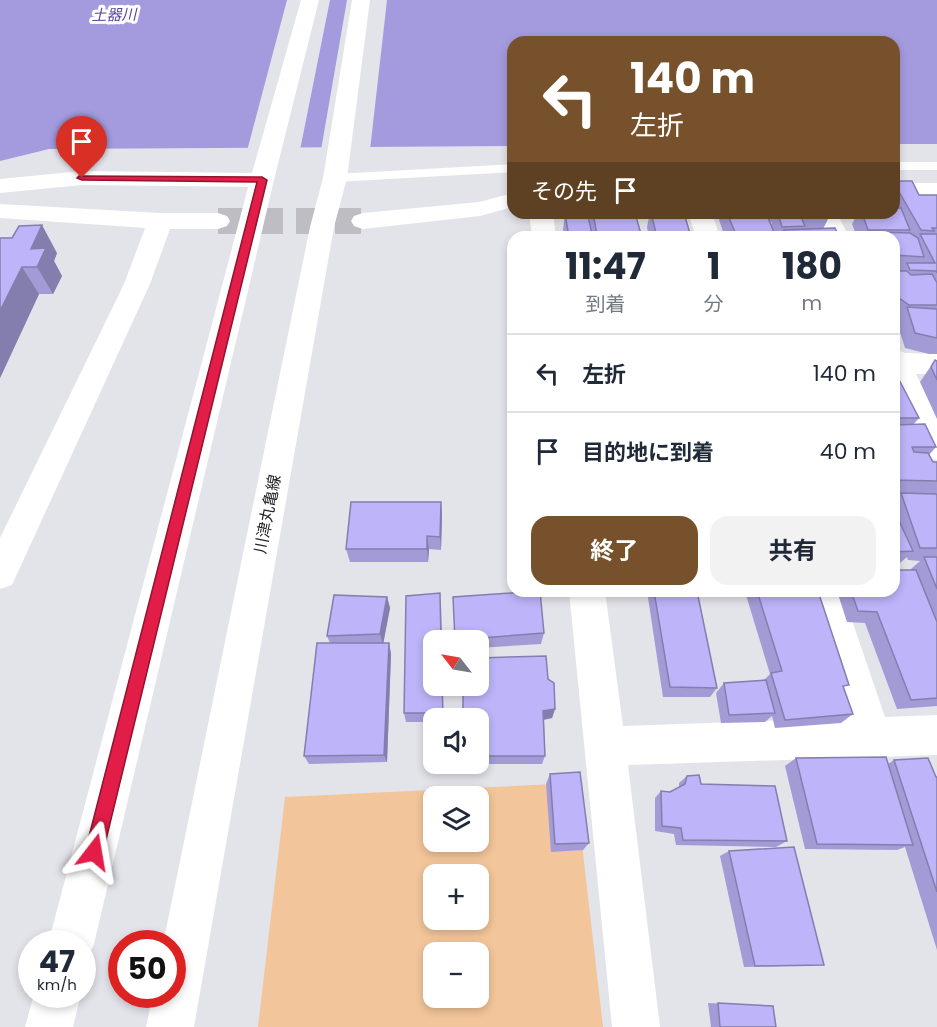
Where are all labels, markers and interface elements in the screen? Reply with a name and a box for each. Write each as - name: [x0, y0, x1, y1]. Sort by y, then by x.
- water label: 土器川: [91, 4, 139, 25]
- text: 140 m: [630, 49, 755, 108]
- icon: left: [531, 60, 609, 138]
- text: 左折: [630, 107, 684, 144]
- pin: [56, 116, 107, 178]
- icon: arrive: [65, 125, 98, 158]
- icon: arrive: [609, 174, 642, 207]
- text: その先: [531, 176, 597, 207]
- text: 11:47: [565, 241, 646, 292]
- text: 1: [707, 241, 721, 292]
- text: 180: [782, 241, 842, 292]
- text: m: [802, 289, 822, 317]
- text: 到着: [585, 290, 625, 318]
- text: 分: [704, 290, 724, 318]
- icon: left: [531, 357, 564, 390]
- text: 140 m: [813, 358, 876, 389]
- text: 左折: [582, 359, 626, 390]
- icon: arrive: [531, 435, 564, 468]
- text: 40 m: [820, 436, 876, 467]
- text: 目的地に到着: [582, 437, 714, 468]
- street label: 川津丸亀線: [249, 473, 286, 556]
- button: 終了: [531, 516, 698, 585]
- button: 共有: [710, 516, 876, 585]
- north arrow: [423, 630, 489, 696]
- map controls: [423, 630, 489, 1008]
- button: sound: [423, 708, 489, 774]
- button: layers: [423, 786, 489, 852]
- position arrow: [62, 820, 126, 884]
- button: +: [423, 864, 489, 930]
- speed limit sign: 50: [108, 930, 186, 1008]
- text: 47: [39, 940, 75, 983]
- button: −: [423, 942, 489, 1008]
- text: km/h: [37, 974, 77, 995]

